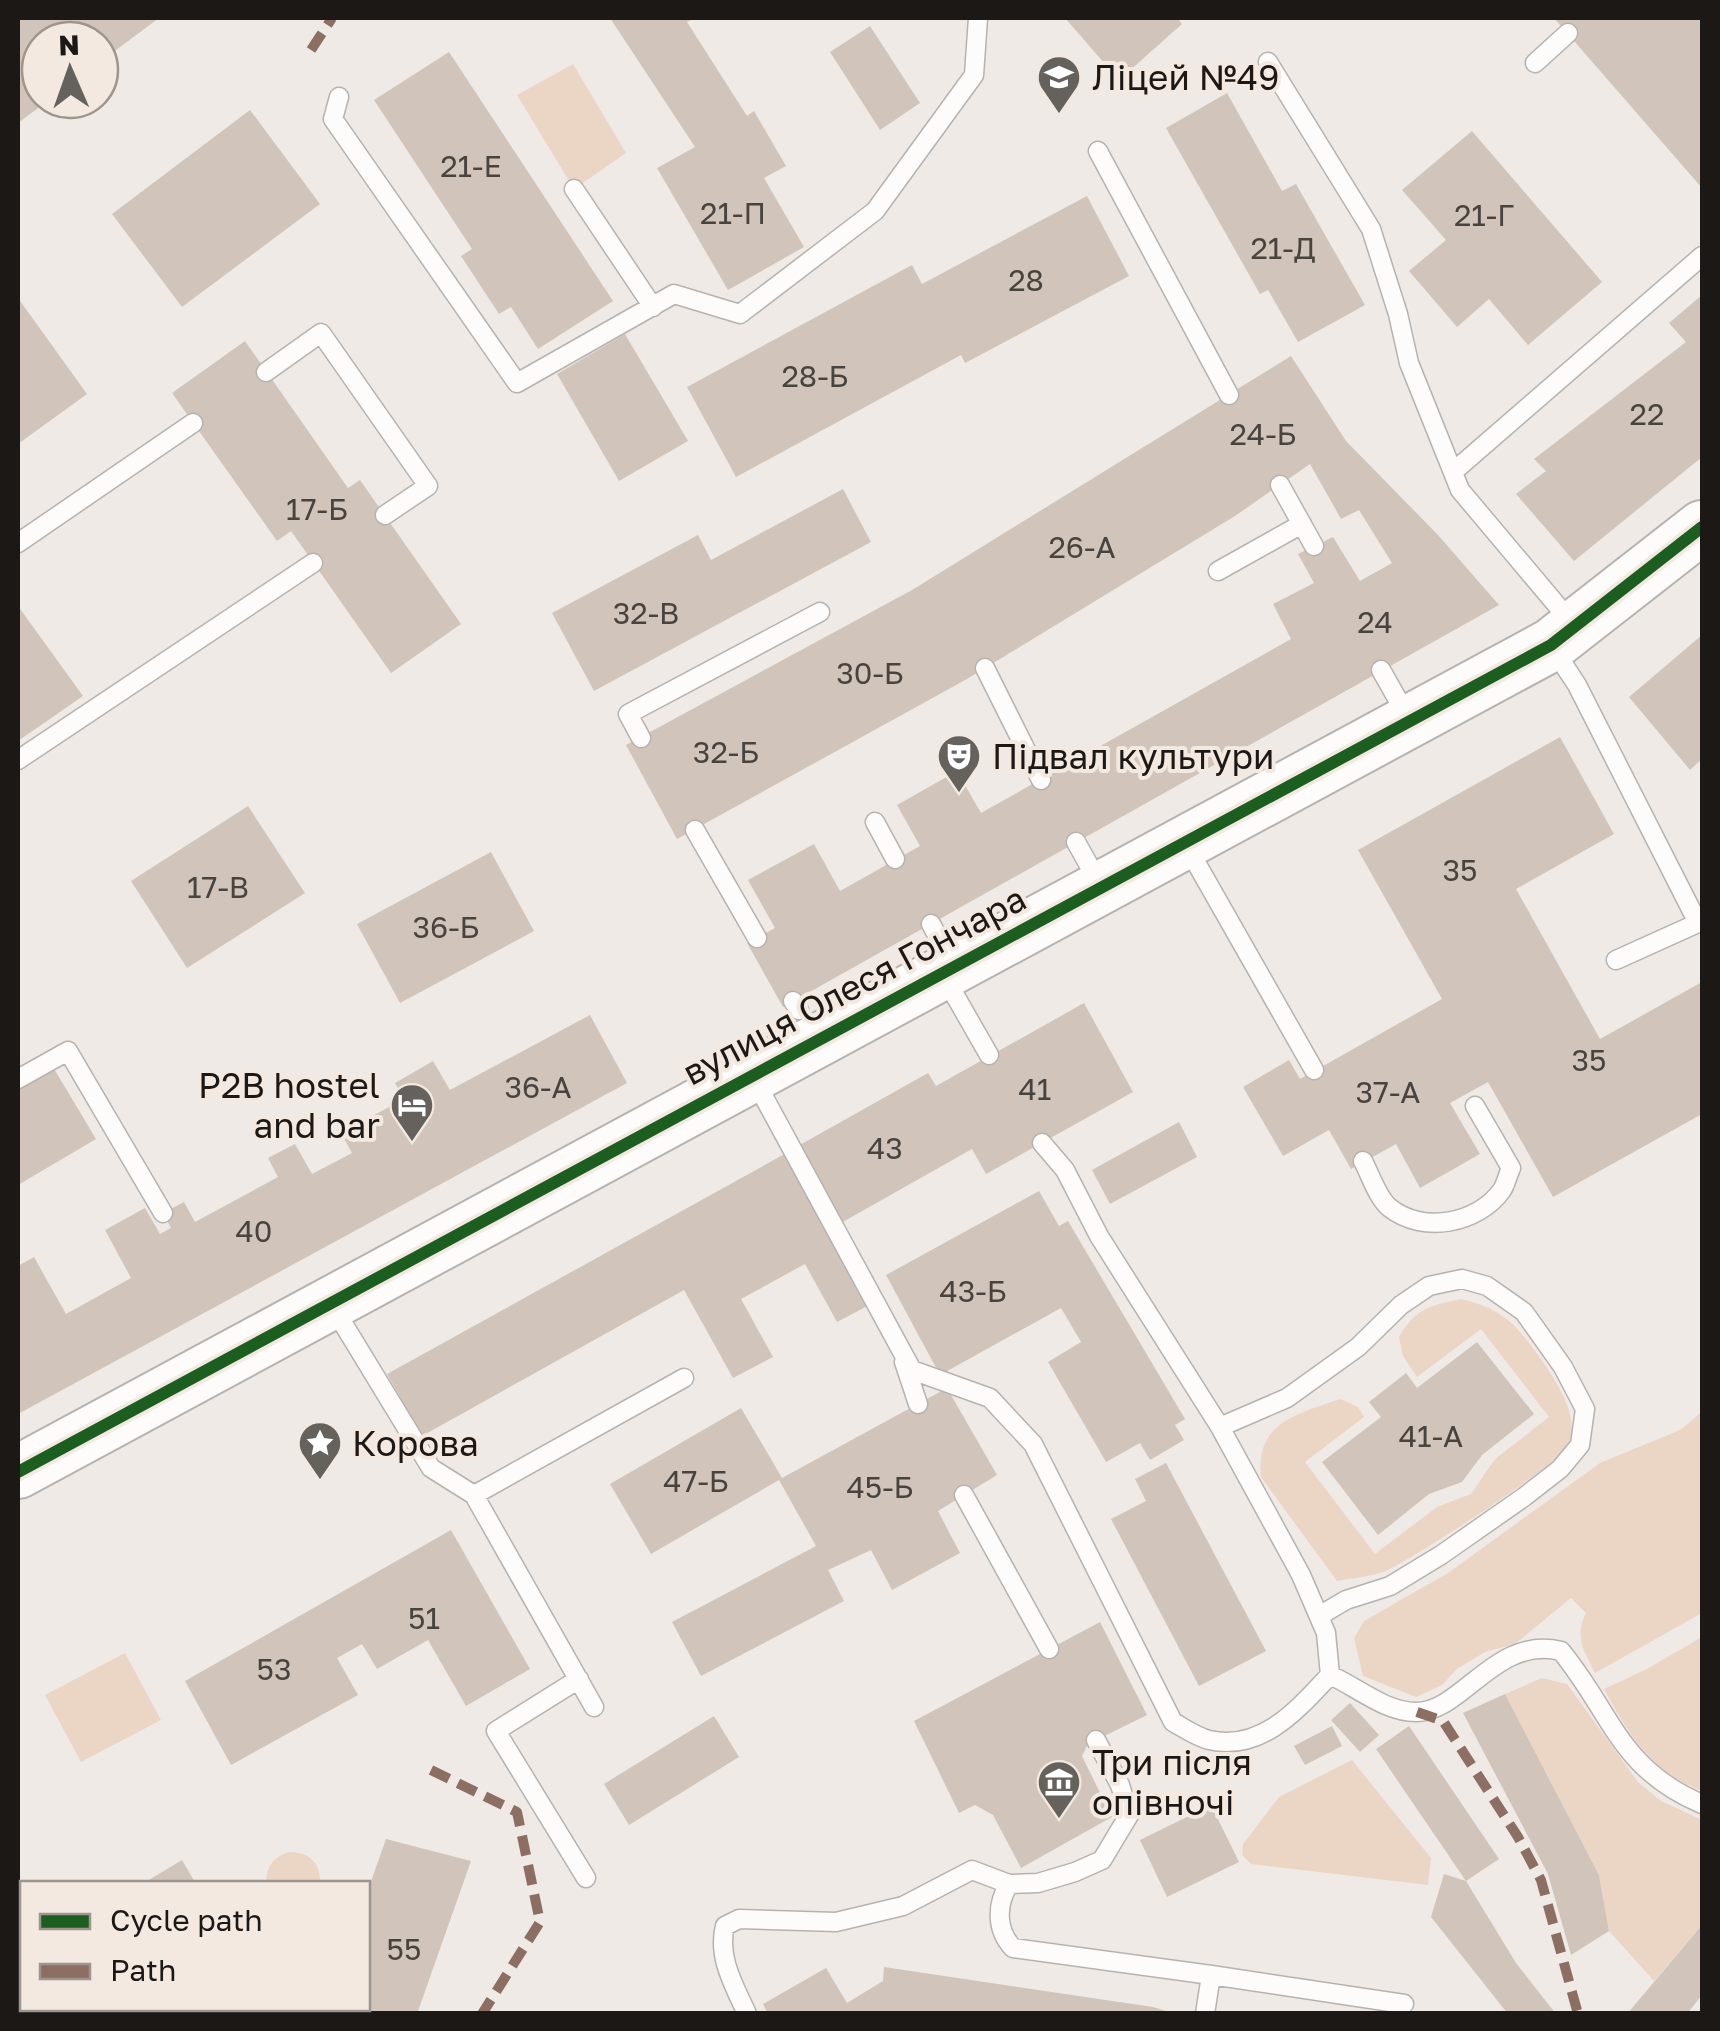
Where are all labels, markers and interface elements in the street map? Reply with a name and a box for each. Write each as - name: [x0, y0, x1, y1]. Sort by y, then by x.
- north arrow: [20, 20, 120, 120]
- text: N: [58, 28, 80, 61]
- school or university icon: Ліцей №49: [1036, 54, 1082, 115]
- place label: Ліцей №49: [1092, 56, 1279, 98]
- house number: 21-Е: [440, 148, 502, 184]
- house number: 21-П: [700, 195, 766, 231]
- house number: 21-Г: [1454, 197, 1514, 233]
- house number: 21-Д: [1250, 230, 1316, 266]
- house number: 28: [1008, 262, 1044, 298]
- house number: 28-Б: [781, 358, 849, 394]
- house number: 22: [1630, 396, 1664, 432]
- house number: 24-Б: [1229, 416, 1297, 452]
- house number: 17-Б: [286, 491, 348, 527]
- house number: 26-А: [1048, 529, 1116, 565]
- house number: 32-В: [613, 595, 679, 631]
- house number: 24: [1357, 604, 1393, 640]
- house number: 30-Б: [836, 655, 904, 691]
- theatre icon: Підвал культури: [936, 733, 982, 794]
- house number: 32-Б: [693, 734, 759, 770]
- place label: Підвал культури: [992, 735, 1274, 777]
- house number: 35: [1443, 852, 1477, 888]
- house number: 17-В: [187, 869, 249, 905]
- street label: вулиця Олеся Гончара: [675, 877, 1033, 1093]
- house number: 36-Б: [412, 909, 480, 945]
- house number: 35: [1572, 1042, 1606, 1078]
- place label: P2B hostel and bar: [198, 1064, 380, 1146]
- house number: 36-А: [504, 1069, 572, 1105]
- house number: 41: [1019, 1071, 1051, 1107]
- house number: 37-А: [1356, 1074, 1420, 1110]
- hotel icon: P2B hostel and bar: [389, 1082, 435, 1143]
- house number: 43: [867, 1130, 903, 1166]
- house number: 40: [236, 1213, 272, 1249]
- house number: 43-Б: [939, 1273, 1007, 1309]
- house number: 41-А: [1399, 1418, 1463, 1454]
- place icon: Корова: [297, 1420, 343, 1481]
- place label: Корова: [352, 1422, 479, 1464]
- house number: 47-Б: [663, 1463, 729, 1499]
- house number: 45-Б: [846, 1469, 914, 1505]
- house number: 51: [408, 1600, 440, 1636]
- house number: 53: [257, 1651, 291, 1687]
- place label: Три після опівночі: [1092, 1741, 1252, 1823]
- museum icon: Три після опівночі: [1036, 1759, 1082, 1820]
- legend: [20, 1881, 370, 2011]
- text: Cycle path: [110, 1902, 263, 1938]
- house number: 55: [387, 1931, 421, 1967]
- text: Path: [110, 1952, 176, 1988]

